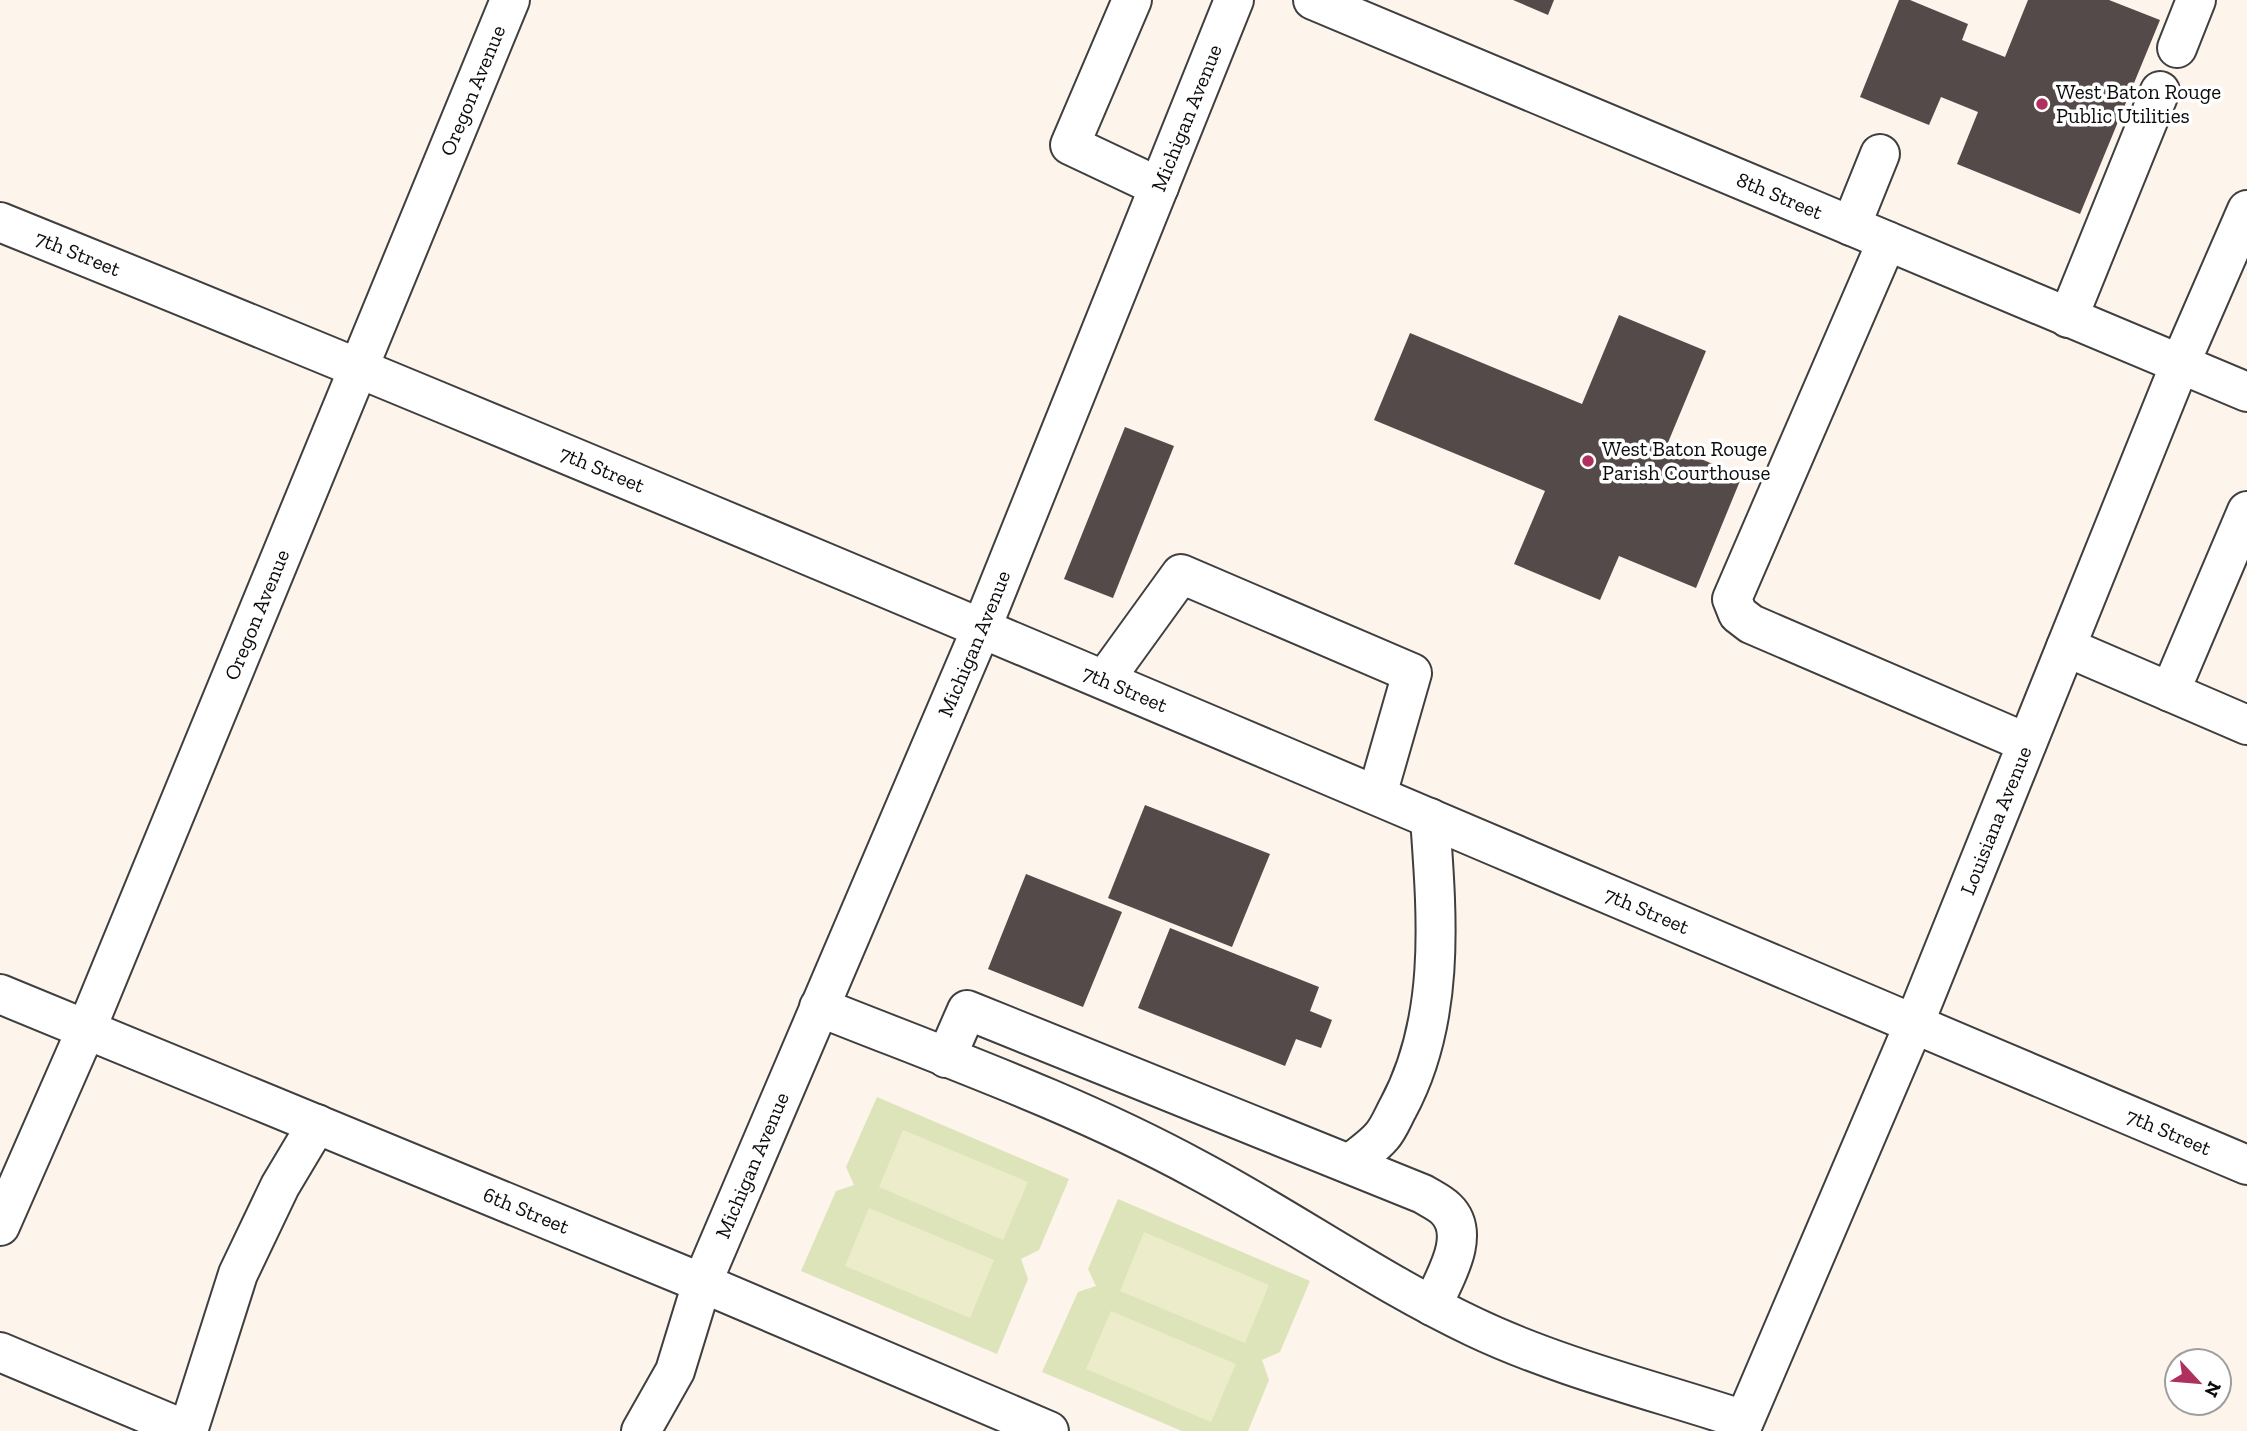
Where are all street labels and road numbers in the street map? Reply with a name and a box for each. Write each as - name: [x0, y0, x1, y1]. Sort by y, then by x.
- street label: Oregon Avenue: [434, 21, 510, 159]
- street label: Michigan Avenue: [1145, 40, 1227, 195]
- street label: 8th Street: [1733, 166, 1827, 225]
- street label: 7th Street: [32, 225, 124, 282]
- street label: 7th Street: [556, 440, 649, 498]
- street label: Oregon Avenue: [218, 545, 295, 684]
- street label: Michigan Avenue: [932, 567, 1015, 720]
- street label: 7th Street: [1079, 660, 1171, 718]
- street label: Louisiana Avenue: [1954, 742, 2037, 898]
- street label: 7th Street: [1601, 881, 1693, 939]
- street label: Michigan Avenue: [710, 1088, 794, 1242]
- street label: 7th Street: [2123, 1103, 2215, 1161]
- street label: 6th Street: [480, 1181, 573, 1239]

